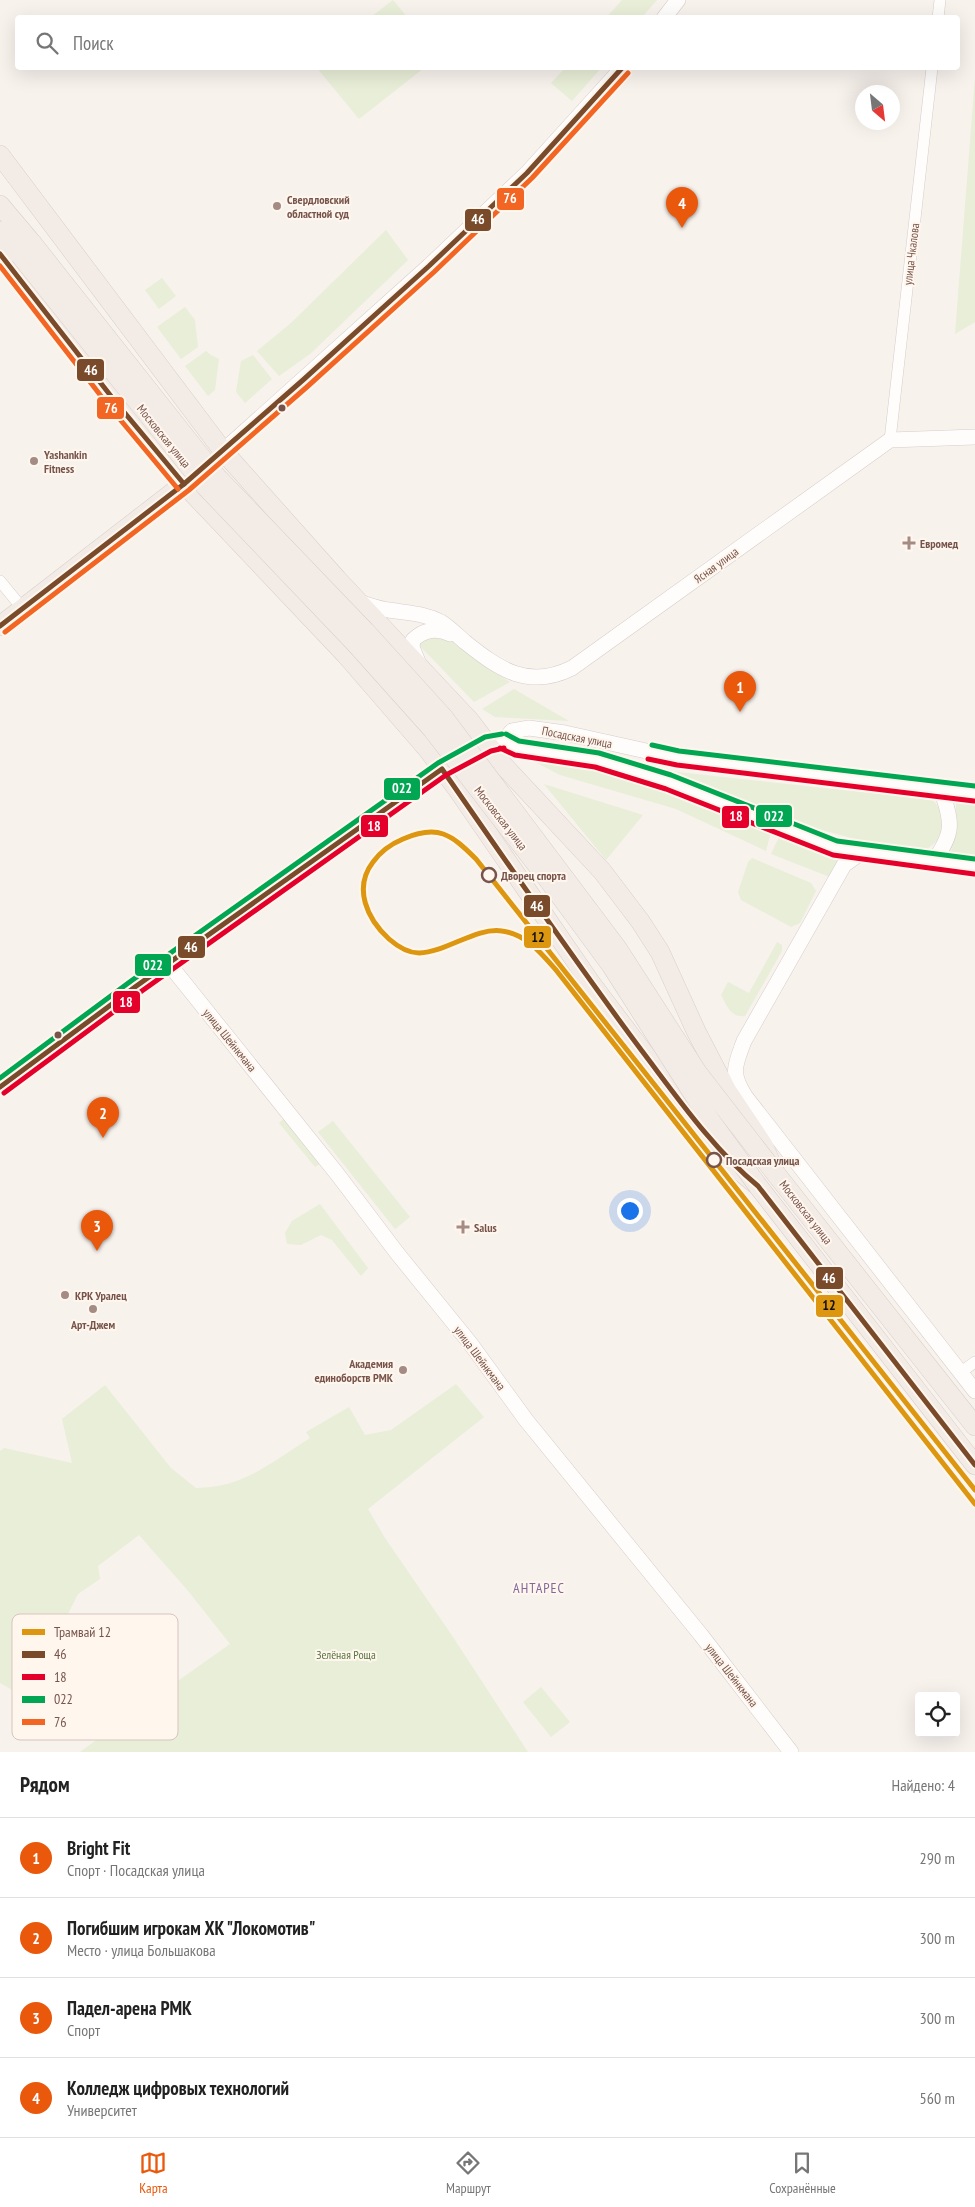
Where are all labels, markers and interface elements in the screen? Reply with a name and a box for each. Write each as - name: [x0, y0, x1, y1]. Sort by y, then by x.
- search box: [15, 15, 960, 70]
- icon: search: [33, 29, 61, 57]
- text: Поиск: [73, 31, 114, 55]
- north arrow: [855, 85, 900, 130]
- line badge: 76: [496, 187, 525, 211]
- pin: 4: [666, 187, 698, 228]
- text: 76: [503, 189, 517, 207]
- place label: Свердловский областной суд: [287, 192, 350, 221]
- marker: Свердловский областной суд: [271, 200, 283, 212]
- line badge: 46: [464, 208, 492, 232]
- text: 46: [471, 210, 485, 228]
- street label: улица Чкалова: [900, 222, 922, 286]
- line badge: 46: [76, 358, 105, 382]
- text: 46: [84, 361, 98, 379]
- line badge: 76: [96, 396, 125, 420]
- text: 76: [104, 399, 118, 417]
- street label: Московская улица: [134, 401, 194, 471]
- unlabelled marker: [277, 403, 287, 413]
- place label: Yashankin Fitness: [43, 447, 87, 476]
- marker: Yashankin Fitness: [28, 455, 40, 467]
- marker: Евромед: [902, 536, 916, 550]
- place label: Евромед: [920, 536, 959, 551]
- street label: Ясная улица: [691, 544, 741, 586]
- pin: 1: [724, 671, 756, 712]
- street label: Посадская улица: [541, 723, 614, 751]
- line badge: 022: [383, 777, 421, 801]
- text: 022: [392, 779, 412, 797]
- street label: Московская улица: [471, 783, 531, 853]
- line badge: 022: [755, 804, 793, 828]
- line badge: 18: [721, 805, 750, 829]
- text: 18: [729, 807, 743, 825]
- text: 022: [764, 807, 784, 825]
- line badge: 18: [360, 814, 389, 838]
- text: 18: [367, 817, 381, 835]
- marker: Дворец спорта: [481, 867, 497, 883]
- place label: Дворец спорта: [501, 868, 566, 883]
- line badge: 46: [523, 894, 551, 918]
- text: 46: [530, 897, 544, 915]
- line badge: 12: [523, 925, 552, 949]
- text: 12: [531, 928, 545, 946]
- line badge: 46: [177, 935, 206, 959]
- text: 46: [184, 938, 198, 956]
- line badge: 022: [134, 953, 172, 977]
- text: 022: [143, 956, 163, 974]
- line badge: 18: [112, 990, 141, 1014]
- text: 18: [119, 993, 133, 1011]
- street label: улица Шейнкмана: [200, 1005, 260, 1075]
- unlabelled marker: [53, 1030, 63, 1040]
- pin: 2: [87, 1097, 119, 1138]
- marker: Посадская улица: [706, 1152, 722, 1168]
- place label: Посадская улица: [726, 1153, 800, 1168]
- street label: Московская улица: [776, 1177, 836, 1247]
- your location: [617, 1198, 643, 1224]
- pin: 3: [81, 1210, 113, 1251]
- marker: Salus: [456, 1220, 470, 1234]
- place label: Salus: [474, 1220, 497, 1235]
- line badge: 46: [815, 1266, 844, 1290]
- text: 46: [822, 1269, 836, 1287]
- place label: КРК Уралец: [75, 1288, 127, 1303]
- marker: КРК Уралец: [59, 1289, 71, 1301]
- line badge: 12: [815, 1294, 844, 1318]
- text: 12: [822, 1296, 836, 1314]
- marker: Арт-Джем: [87, 1303, 99, 1315]
- place label: Арт-Джем: [70, 1317, 115, 1332]
- street label: улица Шейнкмана: [451, 1323, 509, 1393]
- place label: Академия единоборств РМК: [314, 1356, 394, 1385]
- marker: Академия единоборств РМК: [397, 1364, 409, 1376]
- district label: АНТАРЕС: [513, 1579, 565, 1597]
- legend: [12, 1614, 178, 1740]
- text: Трамвай 12: [54, 1623, 111, 1641]
- street label: улица Шейнкмана: [702, 1640, 762, 1710]
- text: 46: [54, 1645, 67, 1663]
- park label: Зелёная Роща: [316, 1647, 376, 1662]
- text: 18: [54, 1668, 67, 1686]
- text: 022: [54, 1690, 73, 1708]
- map controls: [915, 1692, 960, 1737]
- button: locate: [915, 1692, 960, 1737]
- text: 76: [54, 1713, 67, 1731]
- text: Рядом: [20, 1771, 70, 1798]
- text: Найдено: 4: [892, 1775, 955, 1795]
- text: Bright Fit: [67, 1836, 130, 1860]
- text: 1: [32, 1848, 40, 1868]
- text: 290 m: [920, 1848, 955, 1868]
- text: Спорт · Посадская улица: [67, 1860, 205, 1880]
- text: Погибшим игрокам ХК "Локомотив": [67, 1916, 315, 1940]
- text: 2: [32, 1928, 40, 1948]
- text: 300 m: [920, 1928, 955, 1948]
- text: Место · улица Большакова: [67, 1940, 216, 1960]
- text: Падел-арена РМК: [67, 1996, 192, 2020]
- text: 3: [32, 2008, 40, 2028]
- text: 300 m: [920, 2008, 955, 2028]
- text: Спорт: [67, 2020, 100, 2040]
- text: Колледж цифровых технологий: [67, 2076, 289, 2100]
- text: 4: [32, 2088, 40, 2108]
- text: 560 m: [920, 2088, 955, 2108]
- text: Университет: [67, 2100, 137, 2120]
- tab: Карта: [139, 2149, 168, 2197]
- tab: Маршрут: [446, 2149, 491, 2197]
- tab: Сохранённые: [769, 2149, 836, 2197]

